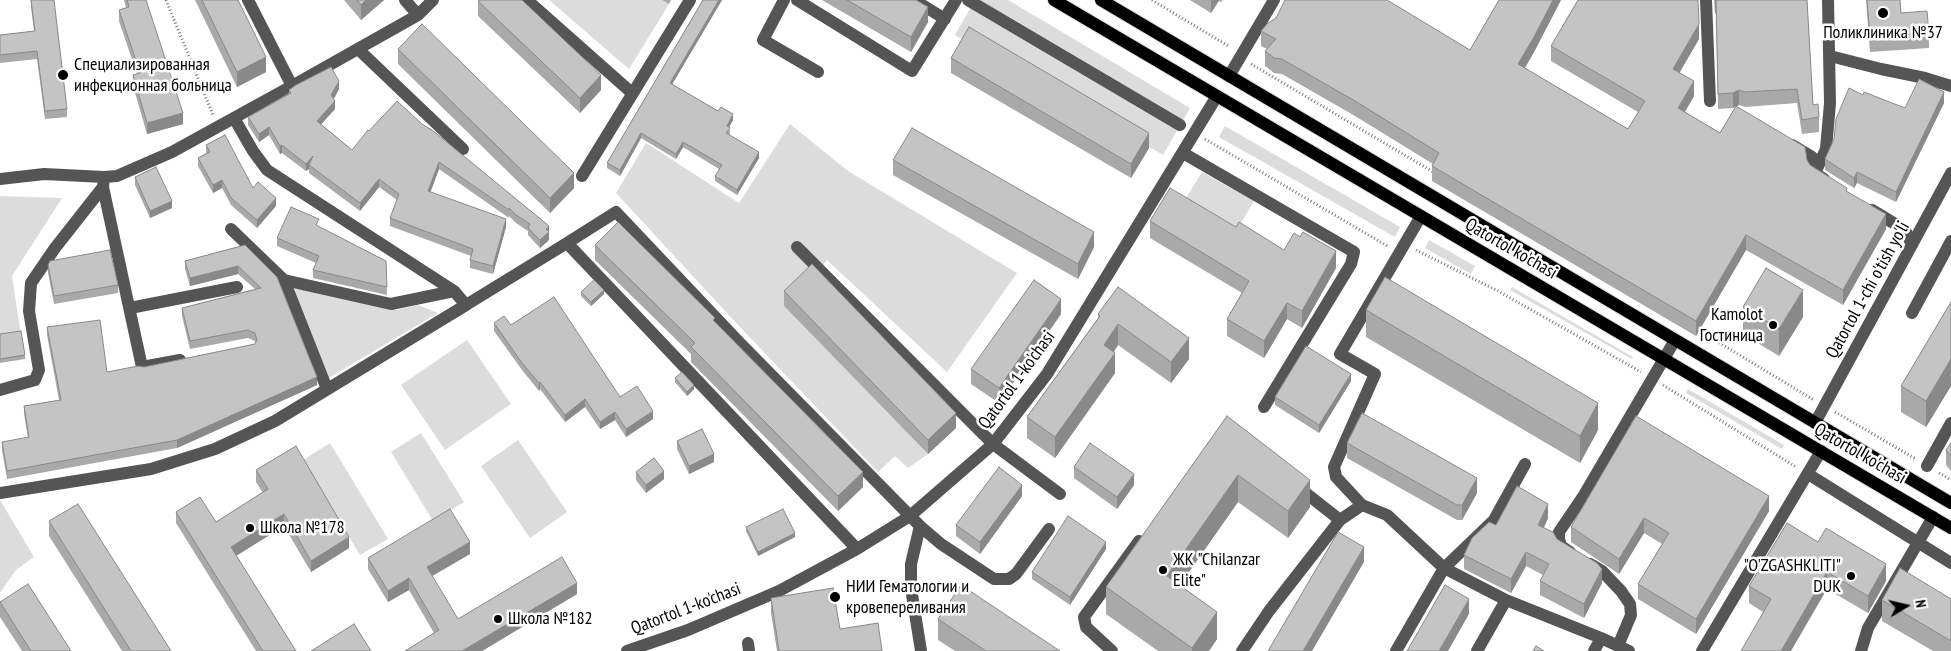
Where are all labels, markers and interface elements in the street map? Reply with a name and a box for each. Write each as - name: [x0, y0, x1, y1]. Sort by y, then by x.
- marker: Поликлиника №37: [1876, 6, 1890, 20]
- place label: Поликлиника №37: [1823, 22, 1943, 44]
- place label: Специализированная инфекционная больница: [74, 54, 232, 96]
- marker: Специализированная инфекционная больница: [56, 68, 70, 82]
- street label: Qatortol ko'chasi: [1461, 214, 1561, 284]
- street label: Qatortol 1-chi o'tish yo'li: [1821, 218, 1915, 362]
- place label: Kamolot Гостиница: [1700, 304, 1763, 346]
- marker: Kamolot Гостиница: [1767, 319, 1779, 331]
- street label: Qatortol 1-ko'chasi: [974, 327, 1060, 433]
- street label: Qatortol ko'chasi: [1810, 419, 1910, 489]
- place label: Школа №178: [260, 517, 345, 539]
- marker: Школа №178: [244, 522, 256, 534]
- place label: ЖК "Chilanzar Elite": [1173, 549, 1260, 592]
- place label: "O'ZGASHKLITI" DUK: [1744, 555, 1841, 598]
- marker: ЖК "Chilanzar Elite": [1157, 564, 1169, 576]
- marker: "O'ZGASHKLITI" DUK: [1845, 570, 1857, 582]
- place label: НИИ Гематологии и кровепереливания: [846, 576, 969, 618]
- street label: Qatortol 1-ko'chasi: [628, 578, 744, 640]
- north arrow: [1881, 581, 1931, 631]
- marker: НИИ Гематологии и кровепереливания: [828, 590, 842, 604]
- text: N: [1911, 599, 1930, 609]
- place label: Школа №182: [508, 608, 593, 630]
- marker: Школа №182: [492, 613, 504, 625]

